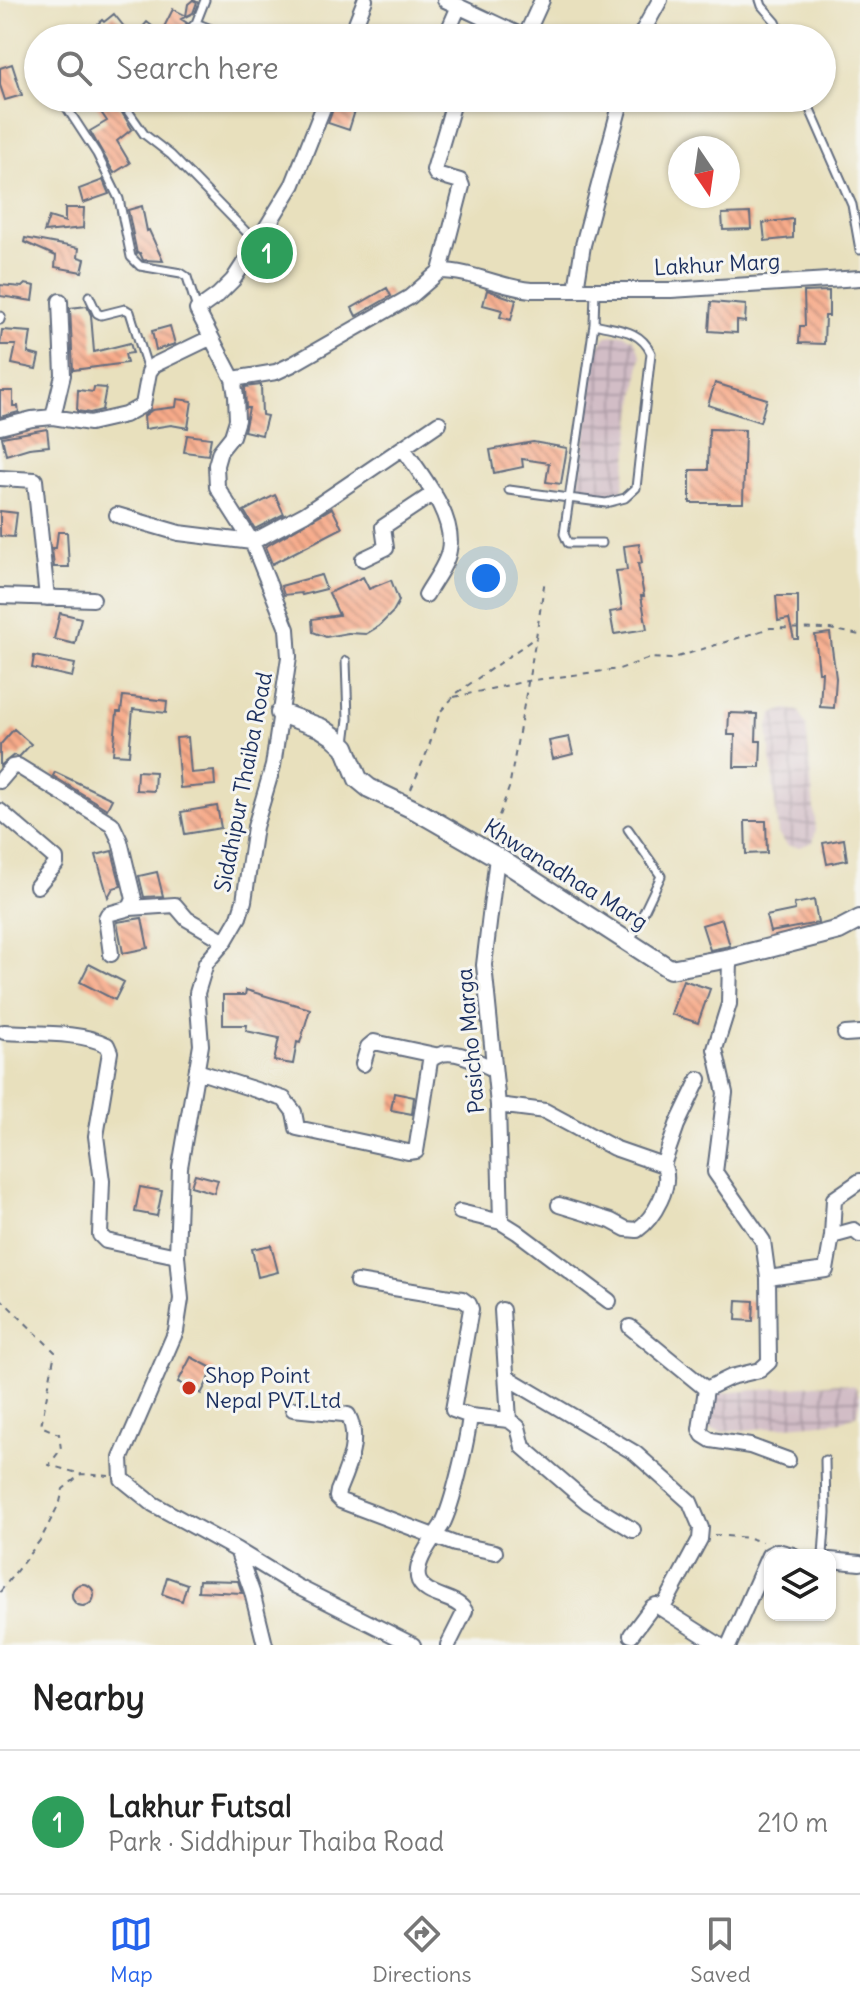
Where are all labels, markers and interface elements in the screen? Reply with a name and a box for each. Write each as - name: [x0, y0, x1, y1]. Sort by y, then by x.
- search box: [24, 24, 836, 112]
- icon: search: [52, 46, 96, 90]
- text: Search here: [116, 49, 279, 87]
- north arrow: [668, 136, 740, 208]
- pin: 1: [241, 223, 293, 283]
- street label: Lakhur Marg: [653, 247, 781, 281]
- your location: [466, 558, 506, 598]
- street label: Siddhipur Thaiba Road: [208, 670, 278, 894]
- street label: Khwanadhaa Marg: [479, 812, 653, 936]
- street label: Pasicho Marga: [450, 967, 490, 1115]
- place label: Shop Point Nepal PVT.Ltd: [205, 1361, 341, 1414]
- marker: Shop Point Nepal PVT.Ltd: [180, 1379, 198, 1397]
- map controls: [764, 1549, 836, 1621]
- button: layers: [764, 1549, 836, 1621]
- text: Nearby: [32, 1676, 145, 1719]
- text: Lakhur Futsal: [108, 1787, 292, 1825]
- text: 1: [53, 1806, 63, 1839]
- text: 210 m: [757, 1806, 828, 1839]
- text: Park · Siddhipur Thaiba Road: [108, 1825, 444, 1858]
- tab: Map: [109, 1912, 153, 1988]
- tab: Directions: [372, 1912, 472, 1988]
- tab: Saved: [690, 1912, 751, 1988]

